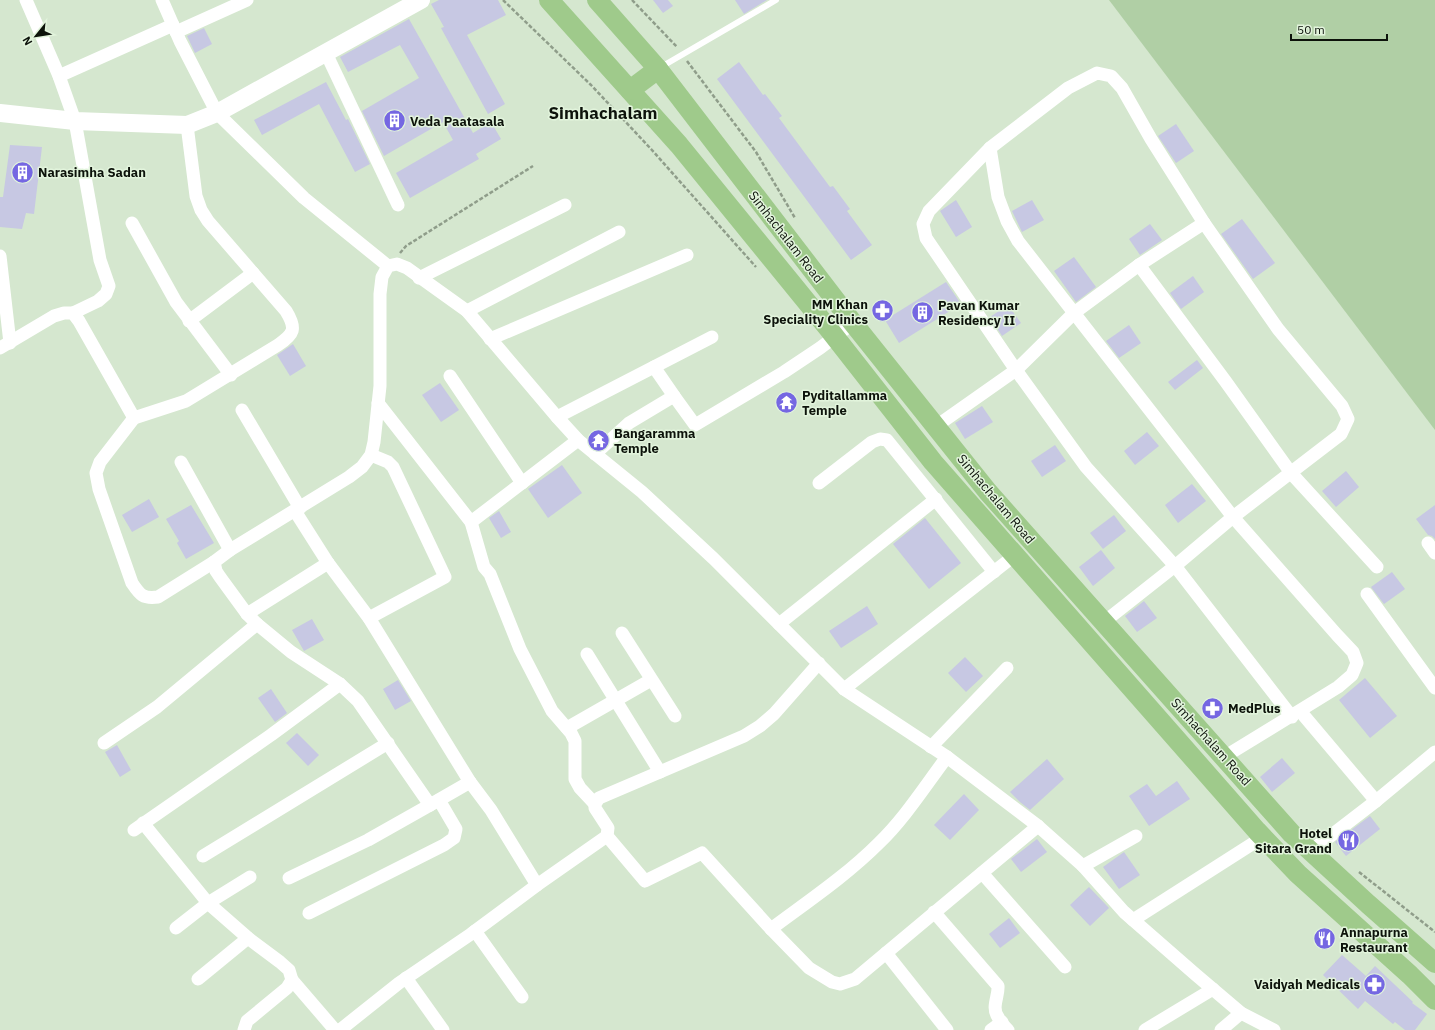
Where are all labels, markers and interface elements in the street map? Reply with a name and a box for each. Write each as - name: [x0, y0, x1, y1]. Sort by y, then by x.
- north arrow: [16, 16, 56, 56]
- scale bar: [1291, 16, 1387, 42]
- text: 50 m: [1297, 22, 1325, 37]
- text: N: [19, 34, 35, 48]
- district label: Simhachalam: [548, 102, 658, 124]
- building icon: Veda Paatasala: [382, 108, 408, 134]
- place label: Veda Paatasala: [410, 113, 504, 130]
- building icon: Narasimha Sadan: [10, 159, 36, 185]
- place label: Narasimha Sadan: [38, 164, 146, 181]
- street label: Simhachalam Road: [745, 188, 827, 286]
- place label: MM Khan Speciality Clinics: [763, 296, 868, 328]
- place label: Pavan Kumar Residency II: [938, 297, 1020, 329]
- pharmacy icon: MM Khan Speciality Clinics: [870, 298, 896, 324]
- building icon: Pavan Kumar Residency II: [910, 299, 936, 325]
- place label: Pyditallamma Temple: [802, 387, 887, 419]
- temple icon: Pyditallamma Temple: [773, 389, 799, 415]
- place label: Bangaramma Temple: [614, 425, 695, 457]
- temple icon: Bangaramma Temple: [585, 427, 611, 453]
- street label: Simhachalam Road: [953, 451, 1039, 547]
- street label: Simhachalam Road: [1167, 695, 1255, 789]
- pharmacy icon: MedPlus: [1200, 695, 1226, 721]
- place label: MedPlus: [1228, 700, 1281, 717]
- place label: Hotel Sitara Grand: [1255, 825, 1332, 857]
- restaurant icon: Hotel Sitara Grand: [1335, 827, 1361, 853]
- place label: Annapurna Restaurant: [1340, 924, 1408, 956]
- restaurant icon: Annapurna Restaurant: [1311, 926, 1337, 952]
- pharmacy icon: Vaidyah Medicals: [1362, 971, 1388, 997]
- place label: Vaidyah Medicals: [1254, 976, 1360, 993]

